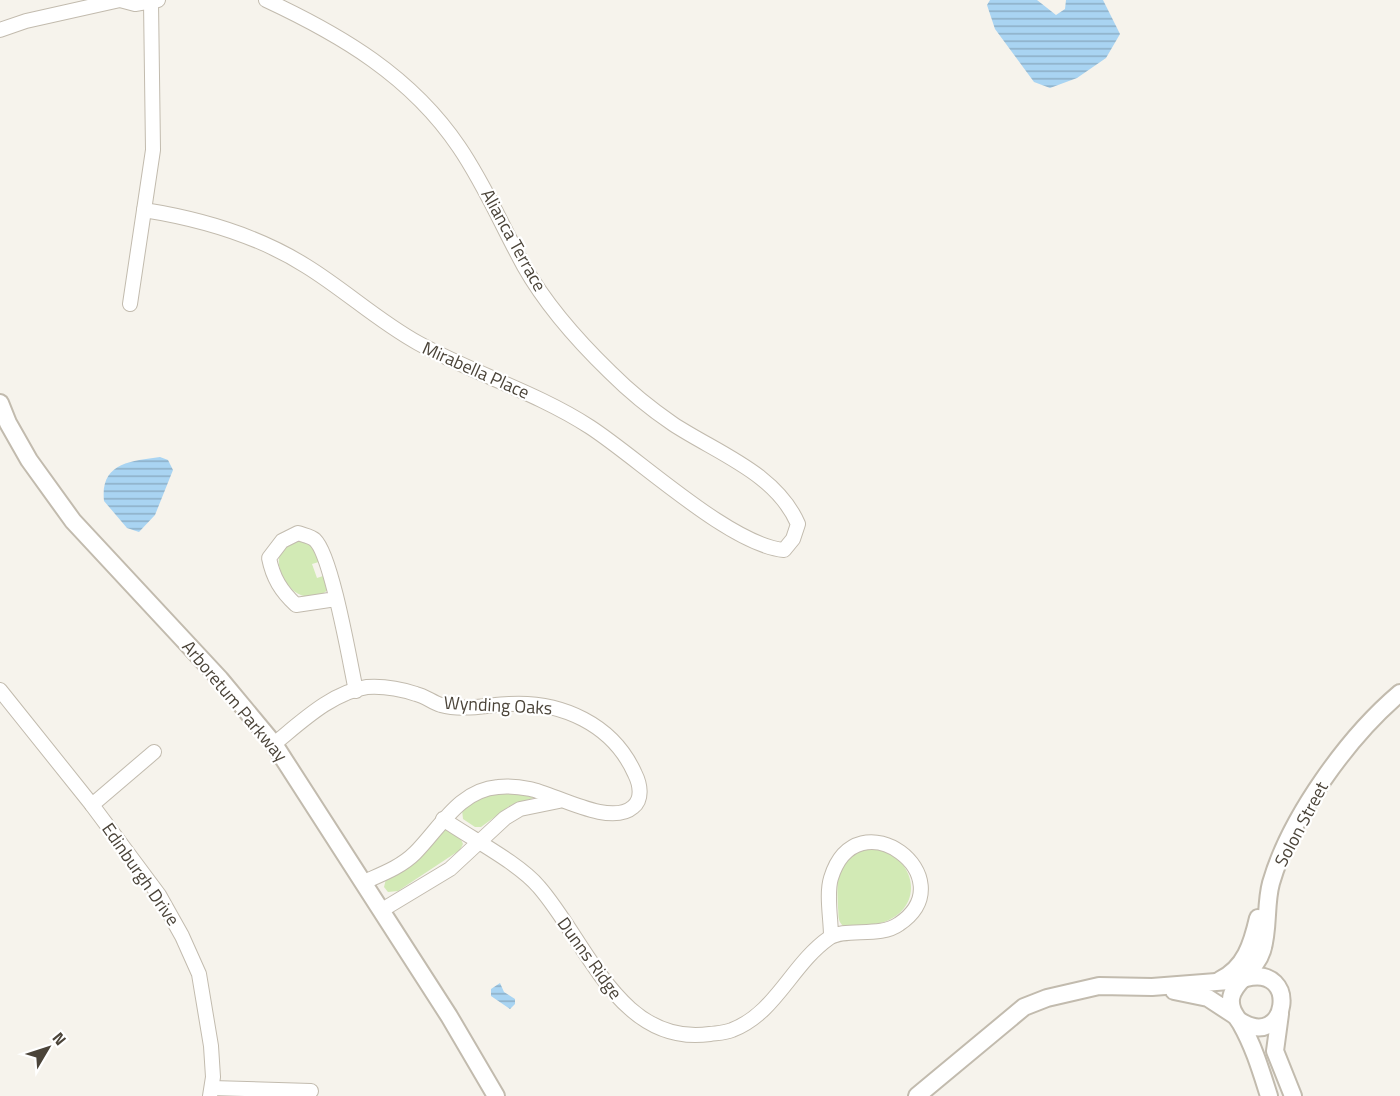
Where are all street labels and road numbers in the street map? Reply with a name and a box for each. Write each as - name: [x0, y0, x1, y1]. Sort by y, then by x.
- street label: Alianca Terrace: [475, 184, 553, 296]
- street label: Mirabella Place: [418, 334, 534, 406]
- street label: Arboretum Parkway: [176, 634, 294, 768]
- street label: Wynding Oaks: [443, 689, 553, 721]
- street label: Solon Street: [1267, 776, 1335, 871]
- street label: Edinburgh Drive: [95, 817, 187, 931]
- street label: Dunns Ridge: [551, 911, 629, 1005]

